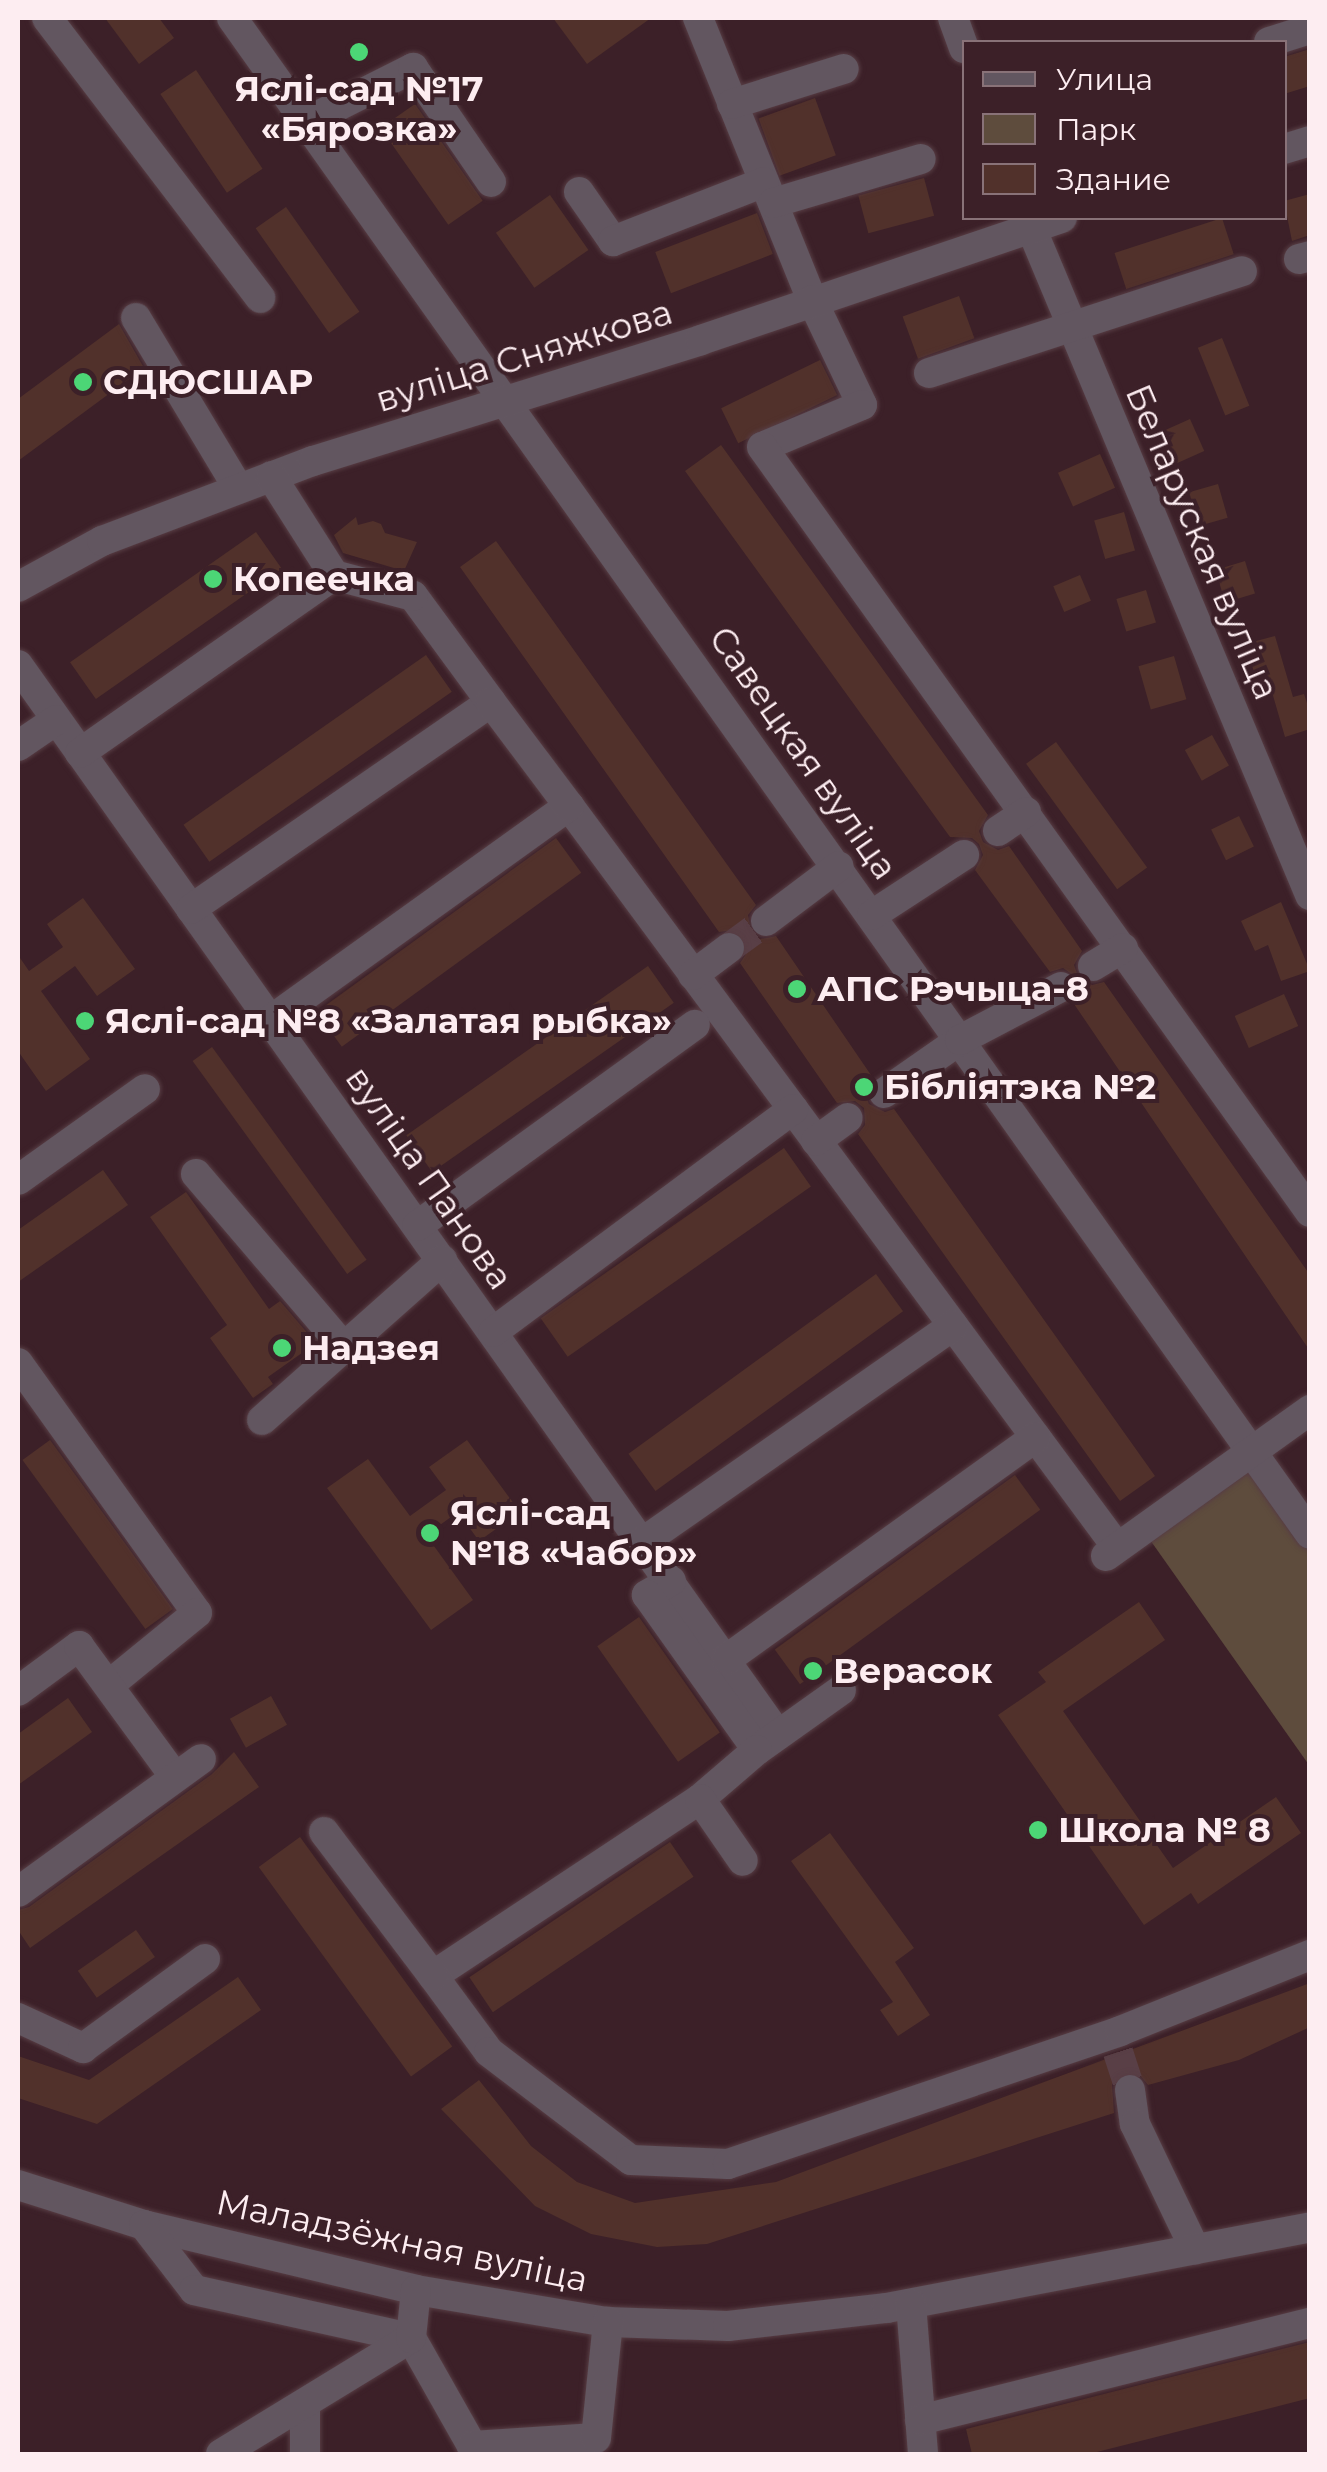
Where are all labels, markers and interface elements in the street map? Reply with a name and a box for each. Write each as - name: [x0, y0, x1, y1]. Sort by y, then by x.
- legend: [962, 40, 1287, 220]
- marker: Яслі-сад №17 «Бярозка»: [348, 41, 370, 63]
- text: Улица: [1056, 61, 1153, 98]
- place label: Яслі-сад №17 «Бярозка»: [234, 68, 484, 150]
- text: Парк: [1056, 111, 1136, 148]
- text: Здание: [1056, 161, 1171, 198]
- street label: вуліца Сняжкова: [371, 291, 677, 421]
- place label: СДЮСШАР: [103, 361, 313, 403]
- marker: СДЮСШАР: [72, 371, 94, 393]
- street label: Беларуская вуліца: [1117, 378, 1287, 706]
- place label: Копеечка: [233, 558, 415, 600]
- marker: Копеечка: [202, 568, 224, 590]
- street label: Савецкая вуліца: [700, 619, 906, 887]
- place label: АПС Рэчыца-8: [817, 968, 1089, 1010]
- marker: АПС Рэчыца-8: [786, 978, 808, 1000]
- place label: Яслі-сад №8 «Залатая рыбка»: [105, 1000, 672, 1042]
- marker: Яслі-сад №8 «Залатая рыбка»: [74, 1010, 96, 1032]
- street label: вуліца Панова: [337, 1059, 521, 1297]
- place label: Бібліятэка №2: [884, 1066, 1156, 1108]
- marker: Бібліятэка №2: [853, 1076, 875, 1098]
- place label: Надзея: [302, 1327, 440, 1369]
- marker: Надзея: [271, 1337, 293, 1359]
- place label: Яслі-сад №18 «Чабор»: [450, 1492, 697, 1574]
- marker: Яслі-сад №18 «Чабор»: [419, 1522, 441, 1544]
- place label: Верасок: [833, 1650, 993, 1692]
- marker: Верасок: [802, 1660, 824, 1682]
- place label: Школа № 8: [1058, 1809, 1271, 1851]
- marker: Школа № 8: [1027, 1819, 1049, 1841]
- street label: Маладзёжная вуліца: [212, 2181, 592, 2301]

